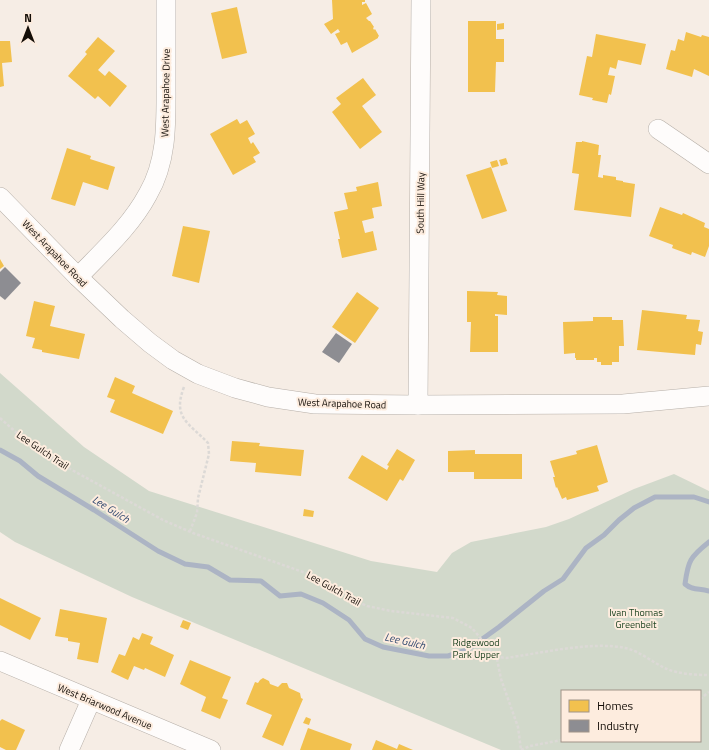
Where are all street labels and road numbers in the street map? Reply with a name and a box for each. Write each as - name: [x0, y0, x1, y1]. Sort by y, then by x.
- street label: West Arapahoe Drive: [157, 49, 174, 137]
- street label: South Hill Way: [412, 172, 429, 234]
- street label: West Arapahoe Road: [19, 216, 91, 290]
- street label: West Arapahoe Road: [298, 394, 386, 413]
- street label: Lee Gulch Trail: [14, 427, 72, 473]
- street label: Lee Gulch Trail: [304, 567, 364, 610]
- street label: West Briarwood Avenue: [55, 680, 154, 733]

